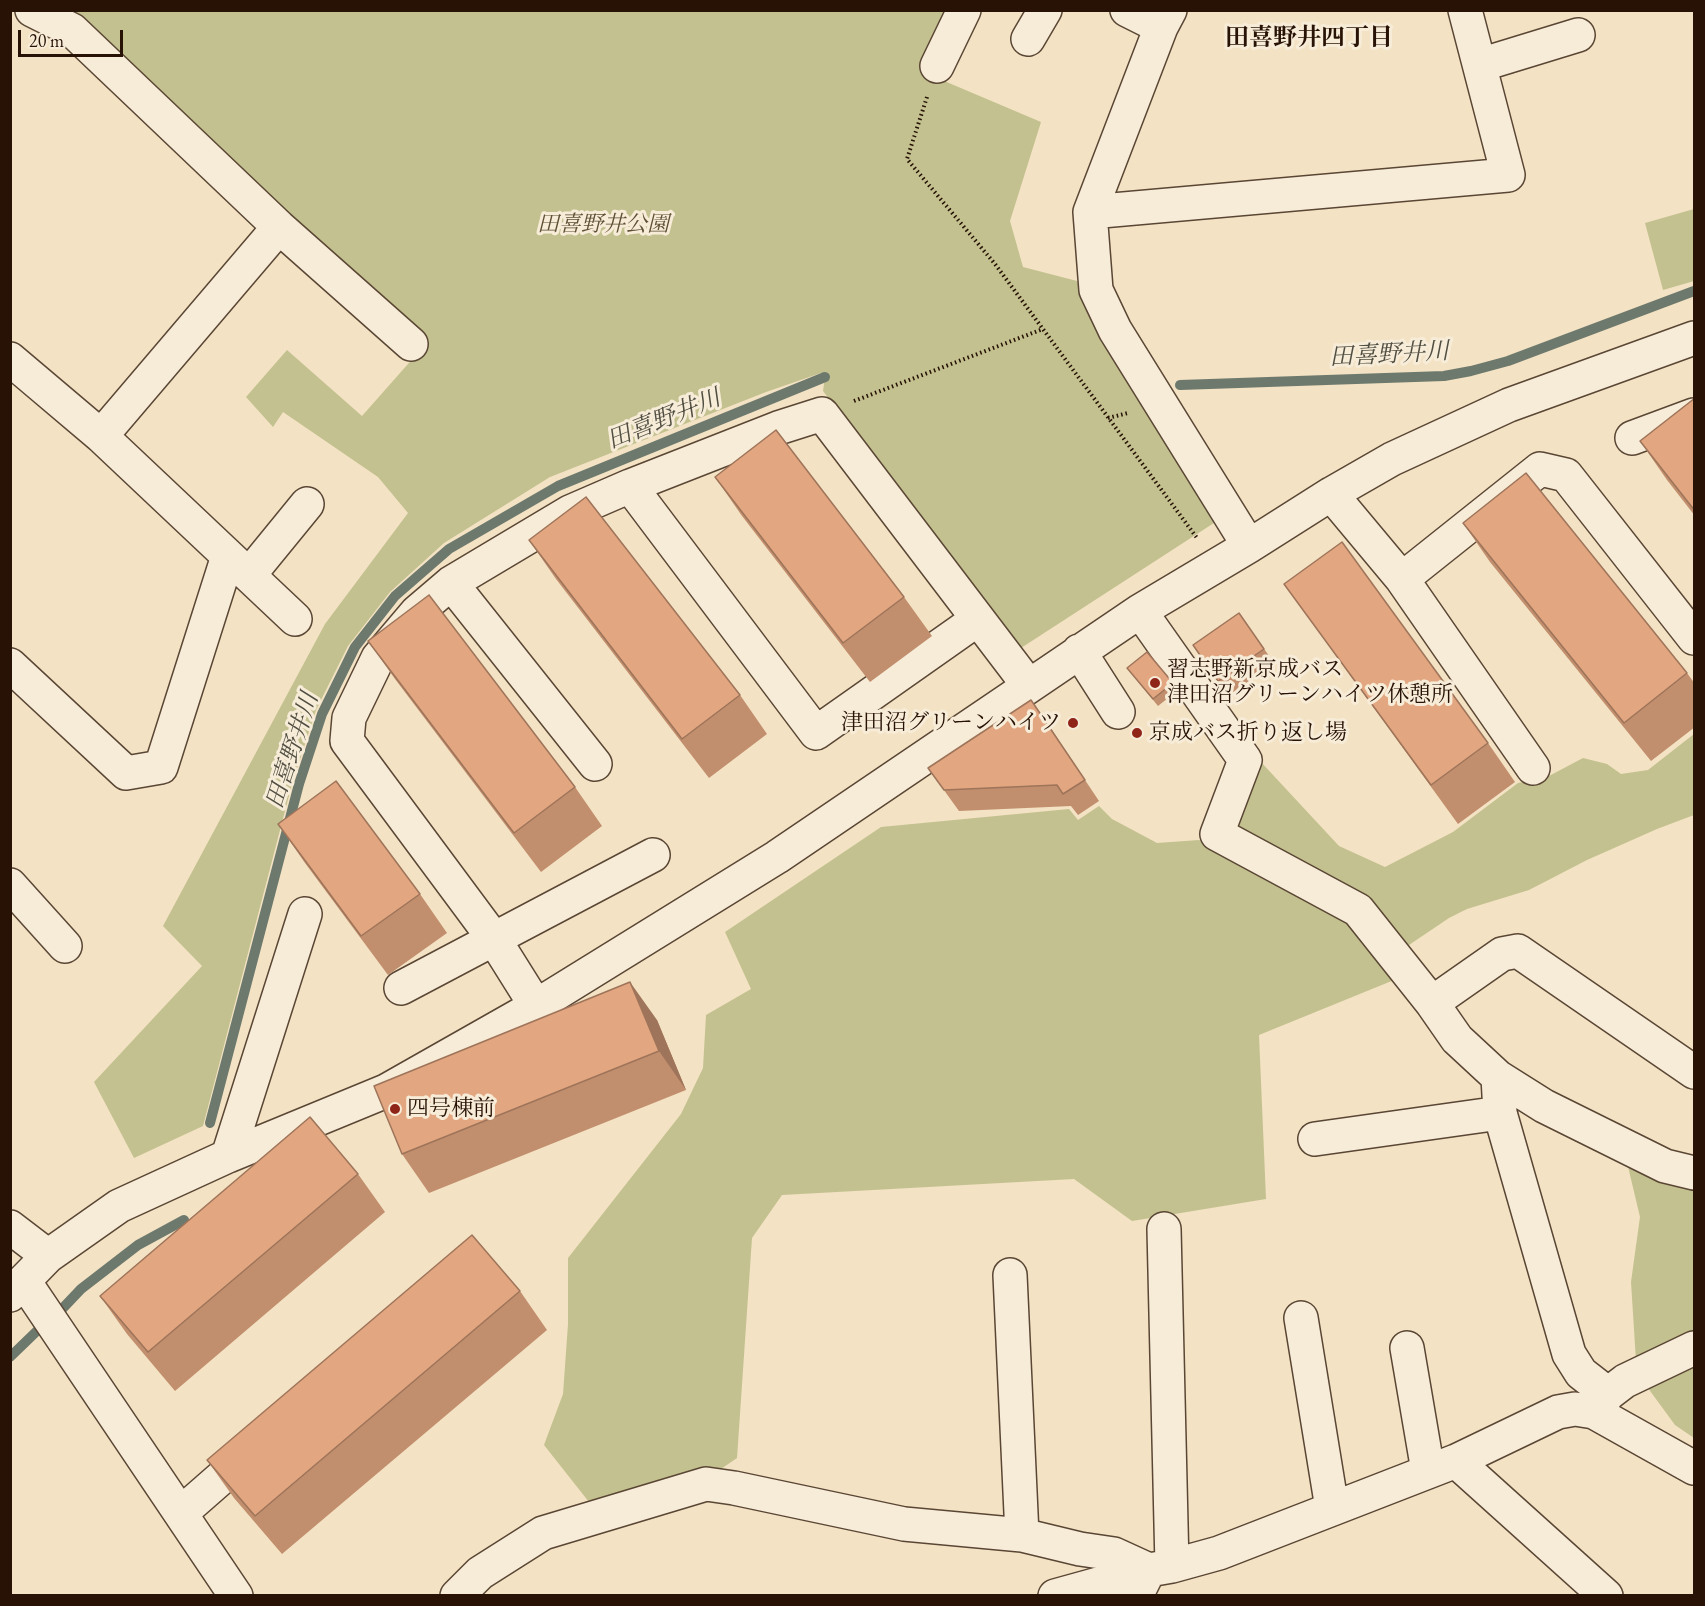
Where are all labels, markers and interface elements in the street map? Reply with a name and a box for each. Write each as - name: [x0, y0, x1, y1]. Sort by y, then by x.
- scale bar: [21, 18, 126, 56]
- district label: 田喜野井四丁目: [1225, 24, 1393, 52]
- text: 20 m: [29, 29, 64, 52]
- park label: 田喜野井公園: [537, 212, 669, 238]
- water label: 田喜野井川: [1328, 337, 1450, 373]
- water label: 田喜野井川: [603, 384, 725, 456]
- place label: 習志野新京成バス 津田沼グリーンハイツ休憩所: [1167, 657, 1453, 708]
- marker: 習志野新京成バス 津田沼グリーンハイツ休憩所: [1148, 676, 1162, 690]
- water label: 田喜野井川: [261, 689, 325, 813]
- place label: 津田沼グリーンハイツ: [841, 710, 1061, 736]
- marker: 津田沼グリーンハイツ: [1066, 716, 1080, 730]
- place label: 京成バス折り返し場: [1149, 720, 1347, 746]
- marker: 京成バス折り返し場: [1130, 726, 1144, 740]
- place label: 四号棟前: [407, 1096, 495, 1122]
- marker: 四号棟前: [388, 1102, 402, 1116]

